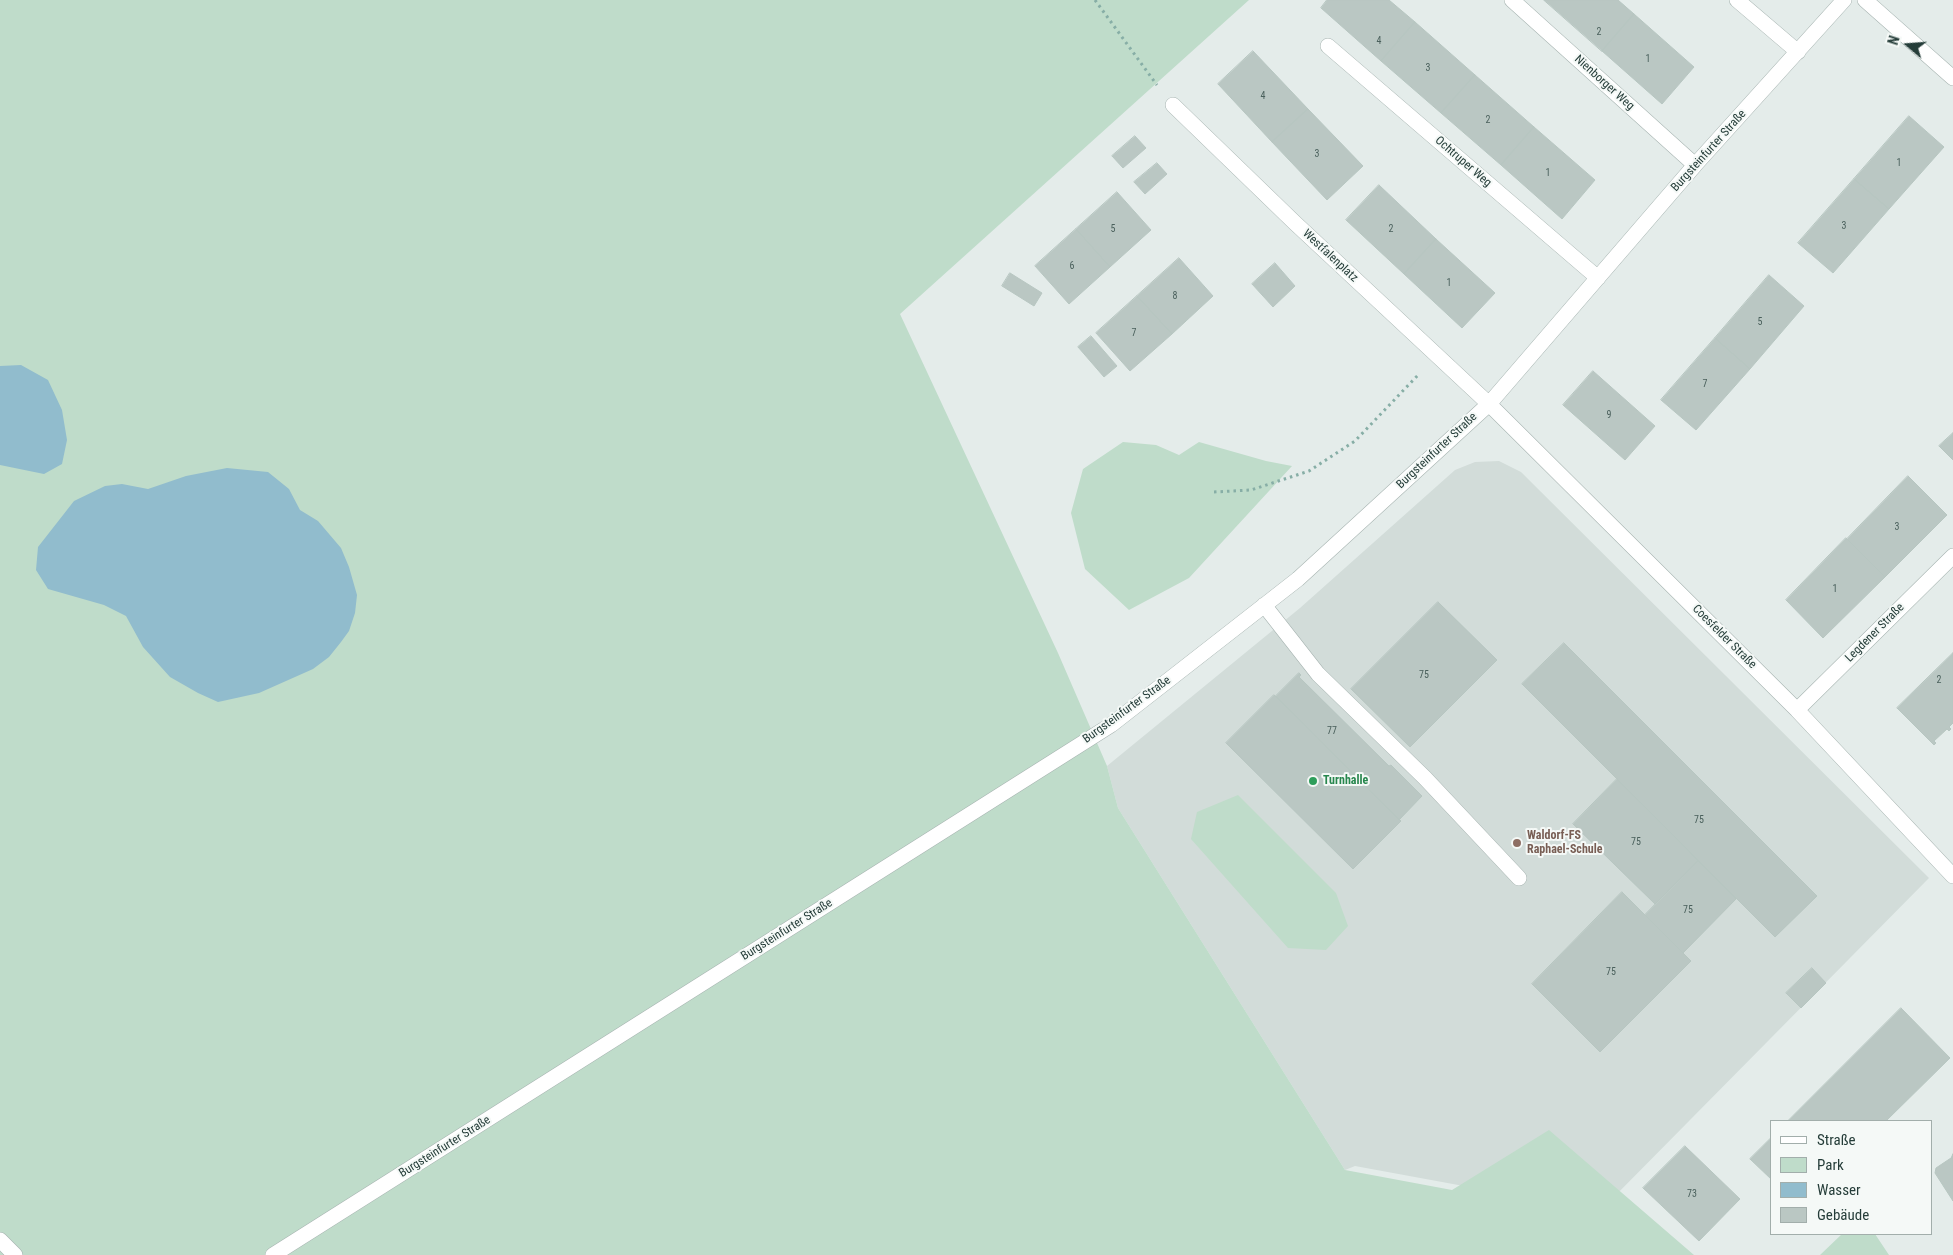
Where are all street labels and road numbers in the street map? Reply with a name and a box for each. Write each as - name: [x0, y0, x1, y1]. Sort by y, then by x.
- street label: Nienborger Weg: [1571, 52, 1637, 114]
- street label: Burgsteinfurter Straße: [1669, 107, 1749, 195]
- street label: Ochtruper Weg: [1432, 134, 1494, 190]
- street label: Westfalenplatz: [1299, 227, 1361, 285]
- street label: Burgsteinfurter Straße: [1394, 410, 1480, 492]
- street label: Legdener Straße: [1843, 601, 1907, 665]
- street label: Coesfelder Straße: [1689, 602, 1759, 672]
- street label: Burgsteinfurter Straße: [1080, 673, 1174, 747]
- street label: Burgsteinfurter Straße: [739, 896, 835, 964]
- street label: Burgsteinfurter Straße: [397, 1113, 493, 1181]

